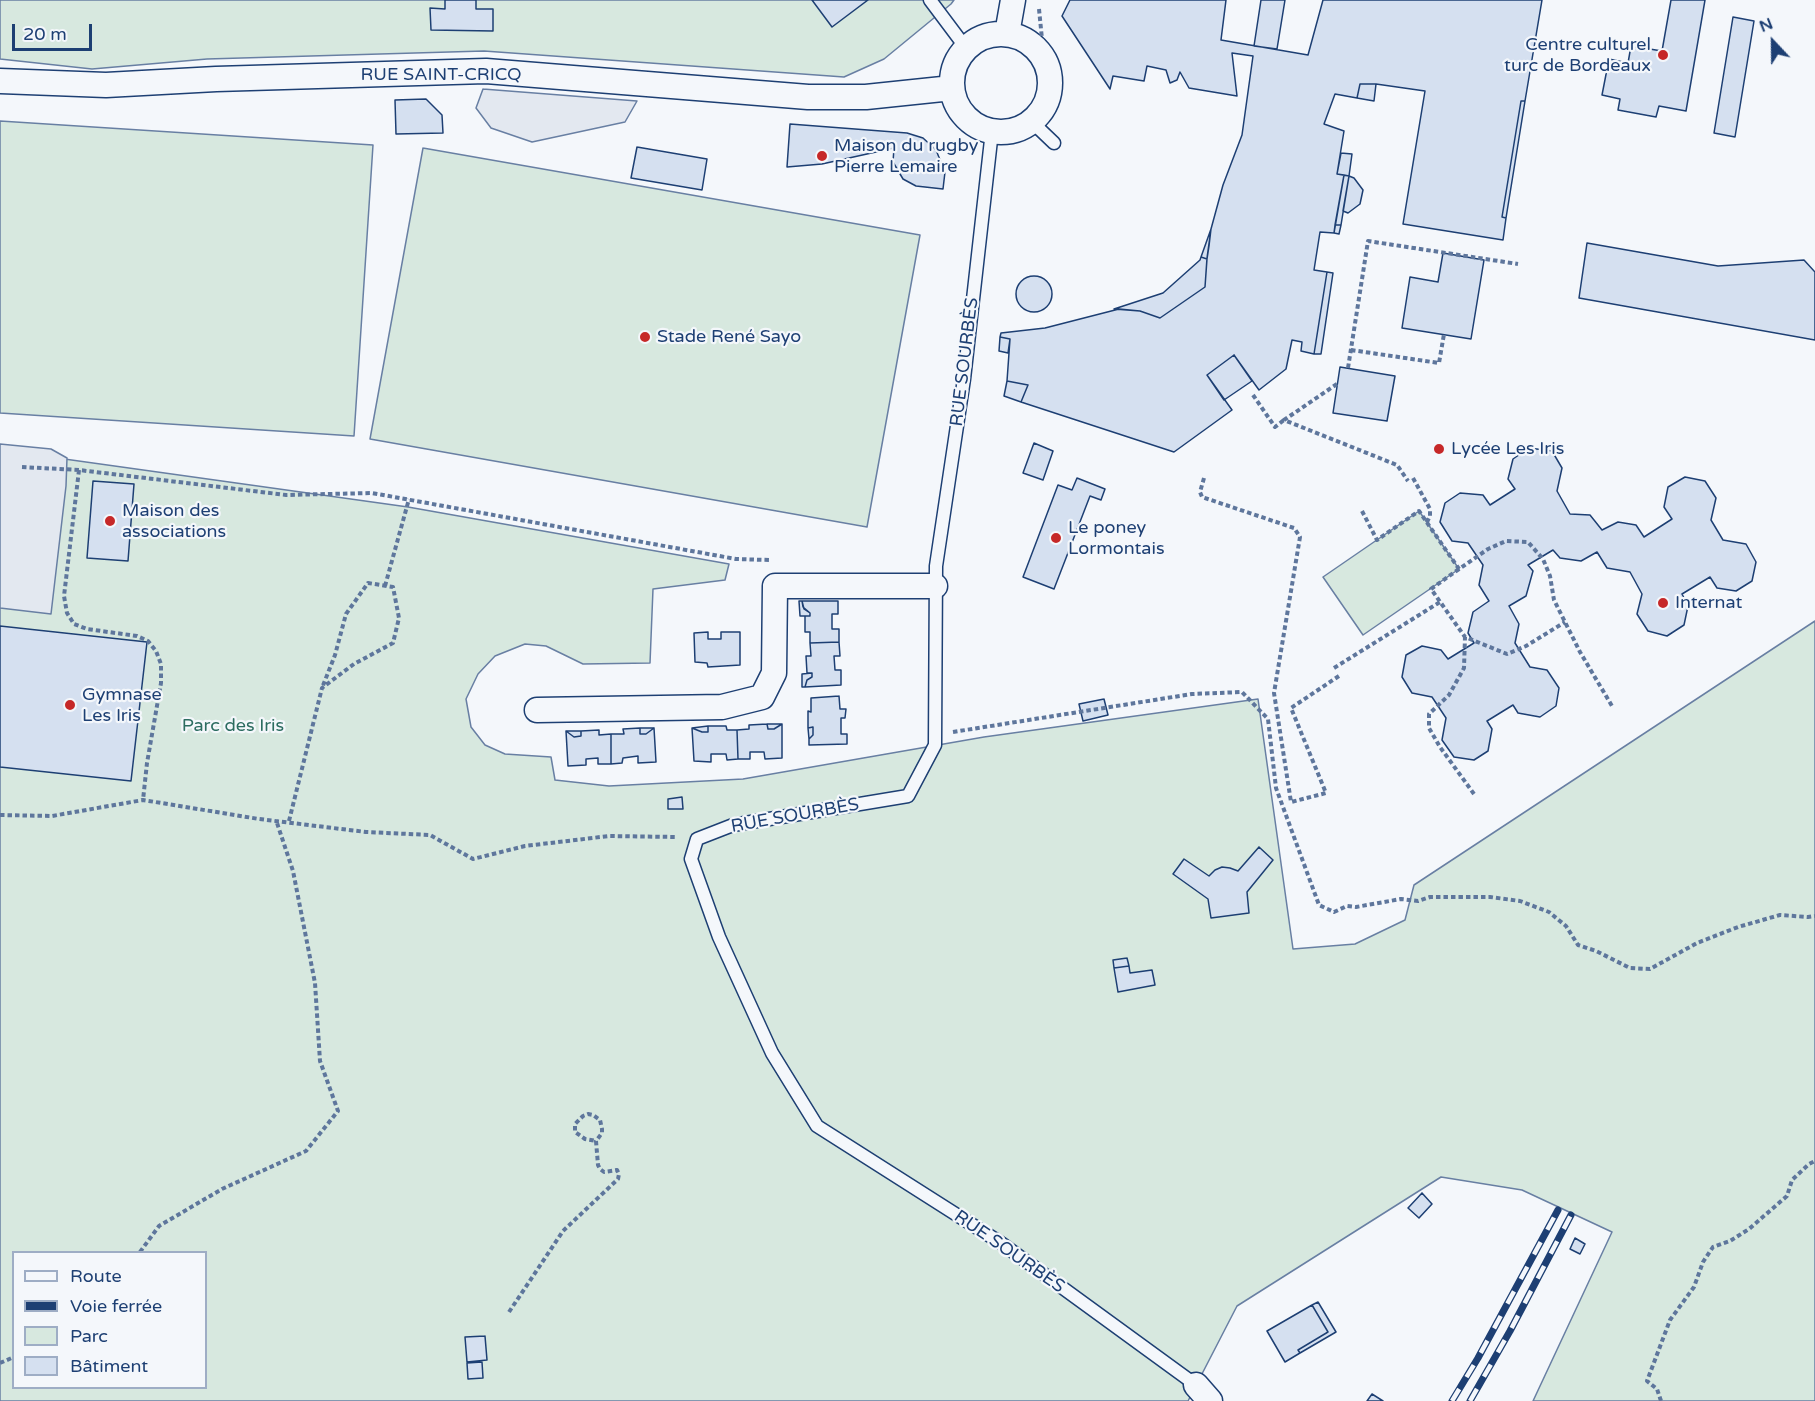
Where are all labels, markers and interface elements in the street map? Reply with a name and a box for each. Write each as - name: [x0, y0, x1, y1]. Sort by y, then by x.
- scale bar: [15, 12, 94, 50]
- north arrow: [1743, 12, 1803, 72]
- text: N: [1757, 14, 1776, 37]
- text: 20 m: [23, 23, 67, 45]
- place label: Centre culturel turc de Bordeaux: [1504, 34, 1651, 76]
- marker: Centre culturel turc de Bordeaux: [1656, 48, 1670, 62]
- street label: RUE SAINT-CRICQ: [360, 64, 522, 86]
- place label: Maison du rugby Pierre Lemaire: [834, 135, 978, 178]
- marker: Maison du rugby Pierre Lemaire: [815, 149, 829, 163]
- street label: RUE SOURBÈS: [946, 296, 984, 428]
- place label: Stade René Sayo: [657, 326, 801, 348]
- marker: Stade René Sayo: [638, 330, 652, 344]
- place label: Lycée Les Iris: [1451, 438, 1564, 460]
- marker: Lycée Les Iris: [1432, 442, 1446, 456]
- place label: Maison des associations: [122, 500, 226, 542]
- marker: Maison des associations: [103, 514, 117, 528]
- place label: Le poney Lormontais: [1068, 517, 1165, 560]
- marker: Le poney Lormontais: [1049, 531, 1063, 545]
- place label: Internat: [1675, 592, 1742, 614]
- marker: Internat: [1656, 596, 1670, 610]
- place label: Gymnase Les Iris: [82, 684, 162, 726]
- marker: Gymnase Les Iris: [63, 698, 77, 712]
- park label: Parc des Iris: [182, 715, 284, 737]
- street label: RUE SOURBÈS: [729, 794, 861, 838]
- street label: RUE SOURBÈS: [950, 1206, 1068, 1298]
- legend: [12, 1251, 207, 1389]
- text: Route: [70, 1265, 122, 1287]
- text: Voie ferrée: [70, 1295, 162, 1317]
- text: Parc: [70, 1325, 108, 1347]
- text: Bâtiment: [70, 1355, 148, 1377]

